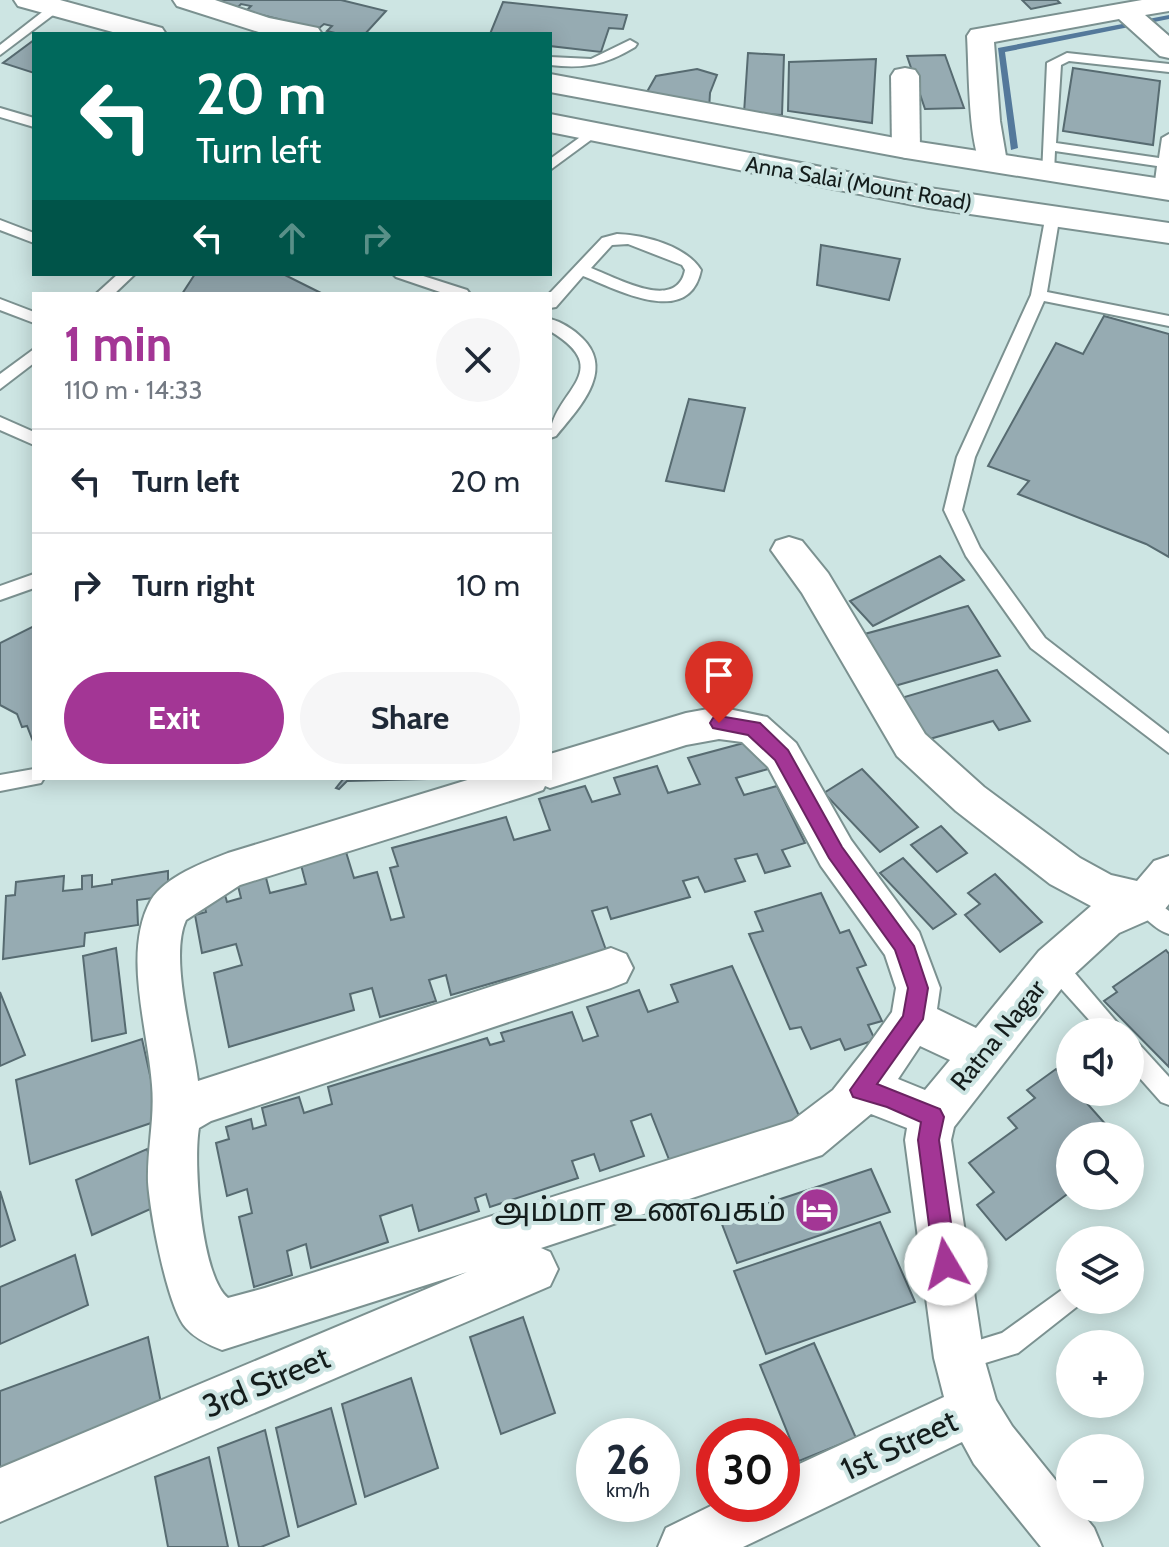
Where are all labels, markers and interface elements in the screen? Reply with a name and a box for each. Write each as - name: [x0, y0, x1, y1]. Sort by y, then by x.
- text: 20 m: [196, 60, 326, 128]
- icon: left: [64, 64, 168, 168]
- text: Turn left: [196, 128, 321, 172]
- street label: Anna Salai (Mount Road): [744, 150, 974, 217]
- icon: left: [186, 216, 230, 260]
- icon: ahead: [270, 216, 314, 260]
- icon: right: [354, 216, 398, 260]
- text: 1 min: [64, 315, 172, 373]
- button: close: [436, 318, 520, 402]
- text: 110 m · 14:33: [64, 374, 203, 406]
- icon: left: [64, 459, 108, 503]
- text: Turn left: [132, 463, 240, 500]
- text: 20 m: [450, 463, 520, 500]
- icon: right: [64, 563, 108, 607]
- text: Turn right: [132, 567, 255, 604]
- text: 10 m: [456, 567, 520, 604]
- pin: [685, 641, 753, 723]
- icon: arrive: [697, 653, 741, 697]
- button: Exit: [64, 672, 284, 764]
- button: Share: [300, 672, 520, 764]
- street label: Ratna Nagar: [944, 972, 1053, 1097]
- map controls: [1056, 1018, 1144, 1522]
- button: sound: [1056, 1018, 1144, 1106]
- button: search: [1056, 1122, 1144, 1210]
- hotel icon: அம்மா உணவகம்: [793, 1186, 841, 1234]
- place label: அம்மா உணவகம்: [494, 1190, 786, 1229]
- position arrow: [904, 1222, 988, 1306]
- button: layers: [1056, 1226, 1144, 1314]
- button: +: [1056, 1330, 1144, 1418]
- street label: 3rd Street: [196, 1337, 335, 1426]
- street label: 1st Street: [834, 1401, 963, 1488]
- speed limit sign: 30: [696, 1418, 800, 1522]
- button: −: [1056, 1434, 1144, 1522]
- text: 26: [606, 1435, 650, 1484]
- text: km/h: [606, 1478, 650, 1502]

